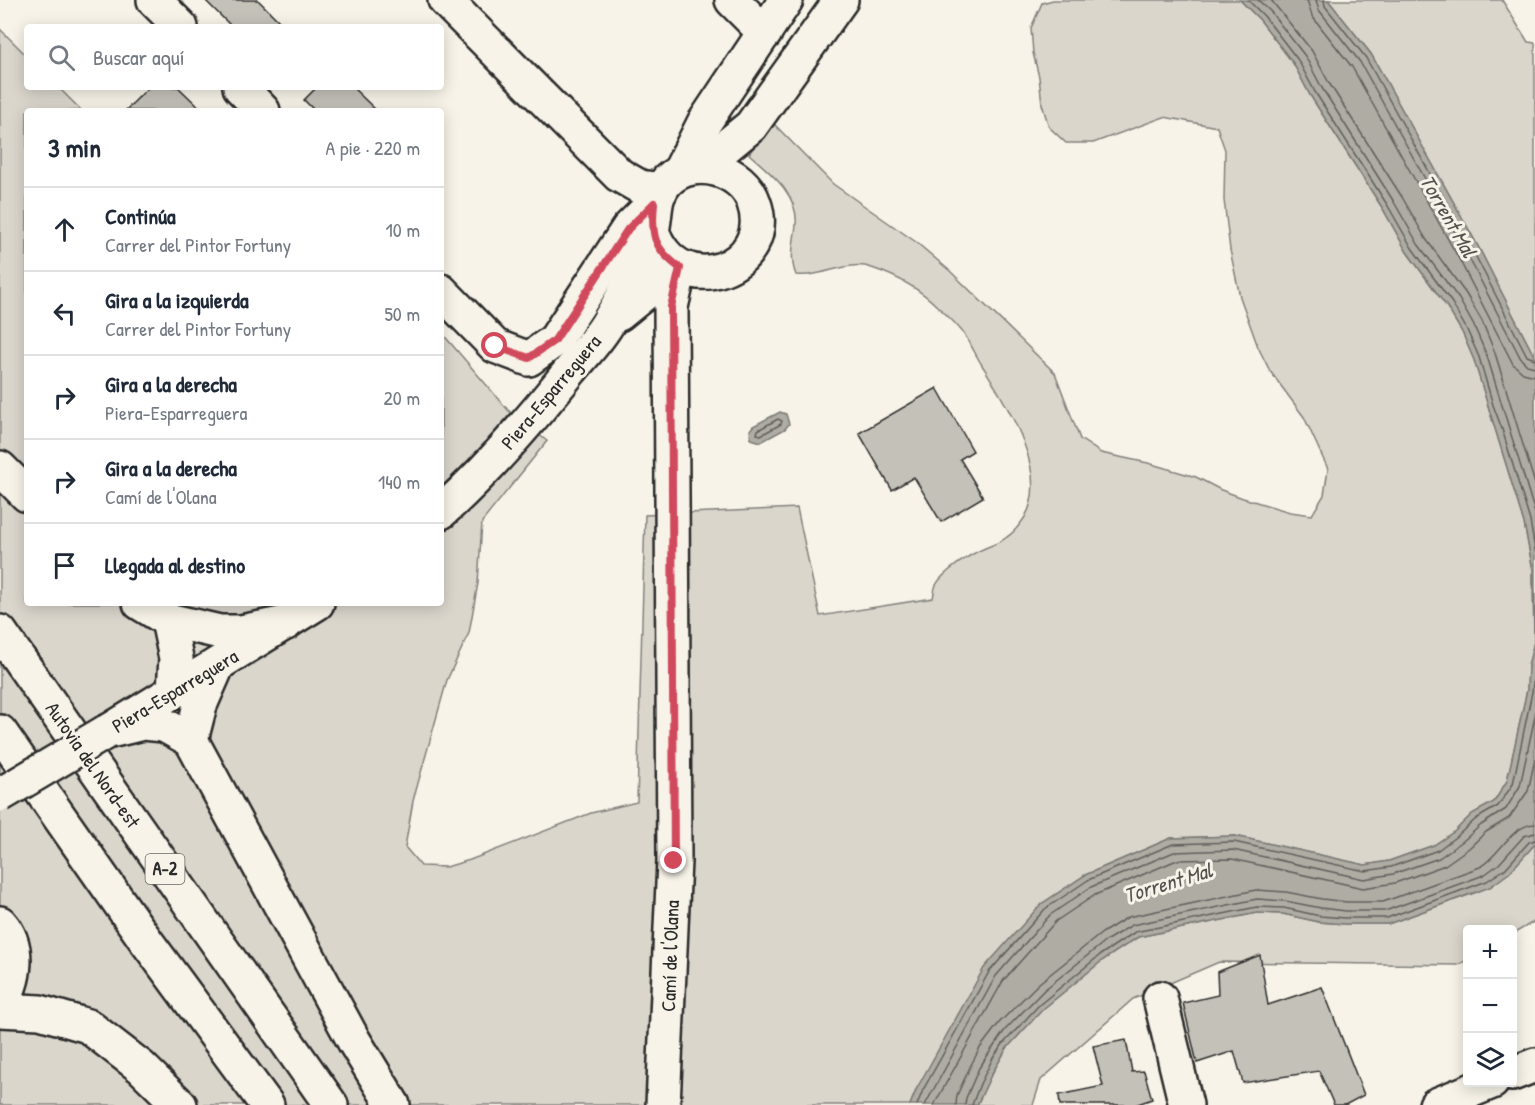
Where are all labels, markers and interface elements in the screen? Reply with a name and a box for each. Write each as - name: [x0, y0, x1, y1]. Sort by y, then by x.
- search box: [24, 24, 444, 90]
- icon: search: [45, 41, 78, 74]
- text: Buscar aquí: [93, 42, 185, 72]
- text: 3 min: [48, 130, 101, 165]
- text: A pie · 220 m: [326, 134, 420, 161]
- water label: Torrent Mal: [1413, 169, 1484, 263]
- text: Continúa: [105, 201, 176, 231]
- icon: ahead: [48, 213, 81, 246]
- text: 10 m: [386, 216, 420, 243]
- text: Carrer del Pintor Fortuny: [105, 231, 291, 258]
- text: Gira a la izquierda: [105, 285, 249, 315]
- icon: left: [48, 297, 81, 330]
- text: 50 m: [384, 300, 420, 327]
- text: Carrer del Pintor Fortuny: [105, 315, 291, 342]
- street label: Piera-Esparreguera: [495, 328, 607, 455]
- route start: [481, 332, 507, 358]
- text: Gira a la derecha: [105, 369, 237, 399]
- icon: right: [48, 381, 81, 414]
- text: 20 m: [383, 384, 420, 411]
- text: Piera-Esparreguera: [105, 399, 247, 426]
- text: Gira a la derecha: [105, 453, 237, 483]
- icon: right: [48, 465, 81, 498]
- text: 140 m: [378, 468, 420, 495]
- text: Camí de l'Olana: [105, 483, 217, 510]
- icon: arrive: [48, 549, 81, 582]
- text: Llegada al destino: [105, 550, 245, 580]
- street label: Piera-Esparreguera: [107, 642, 243, 739]
- street label: Autovia del Nord-est: [40, 696, 148, 834]
- route end: [660, 847, 686, 873]
- road number: A-2: [146, 854, 184, 884]
- water label: Torrent Mal: [1120, 855, 1217, 910]
- street label: Camí de l'Olana: [654, 900, 685, 1012]
- map controls: [1463, 925, 1517, 1087]
- button: +: [1463, 925, 1517, 979]
- button: −: [1463, 979, 1517, 1033]
- button: layers: [1463, 1033, 1517, 1087]

